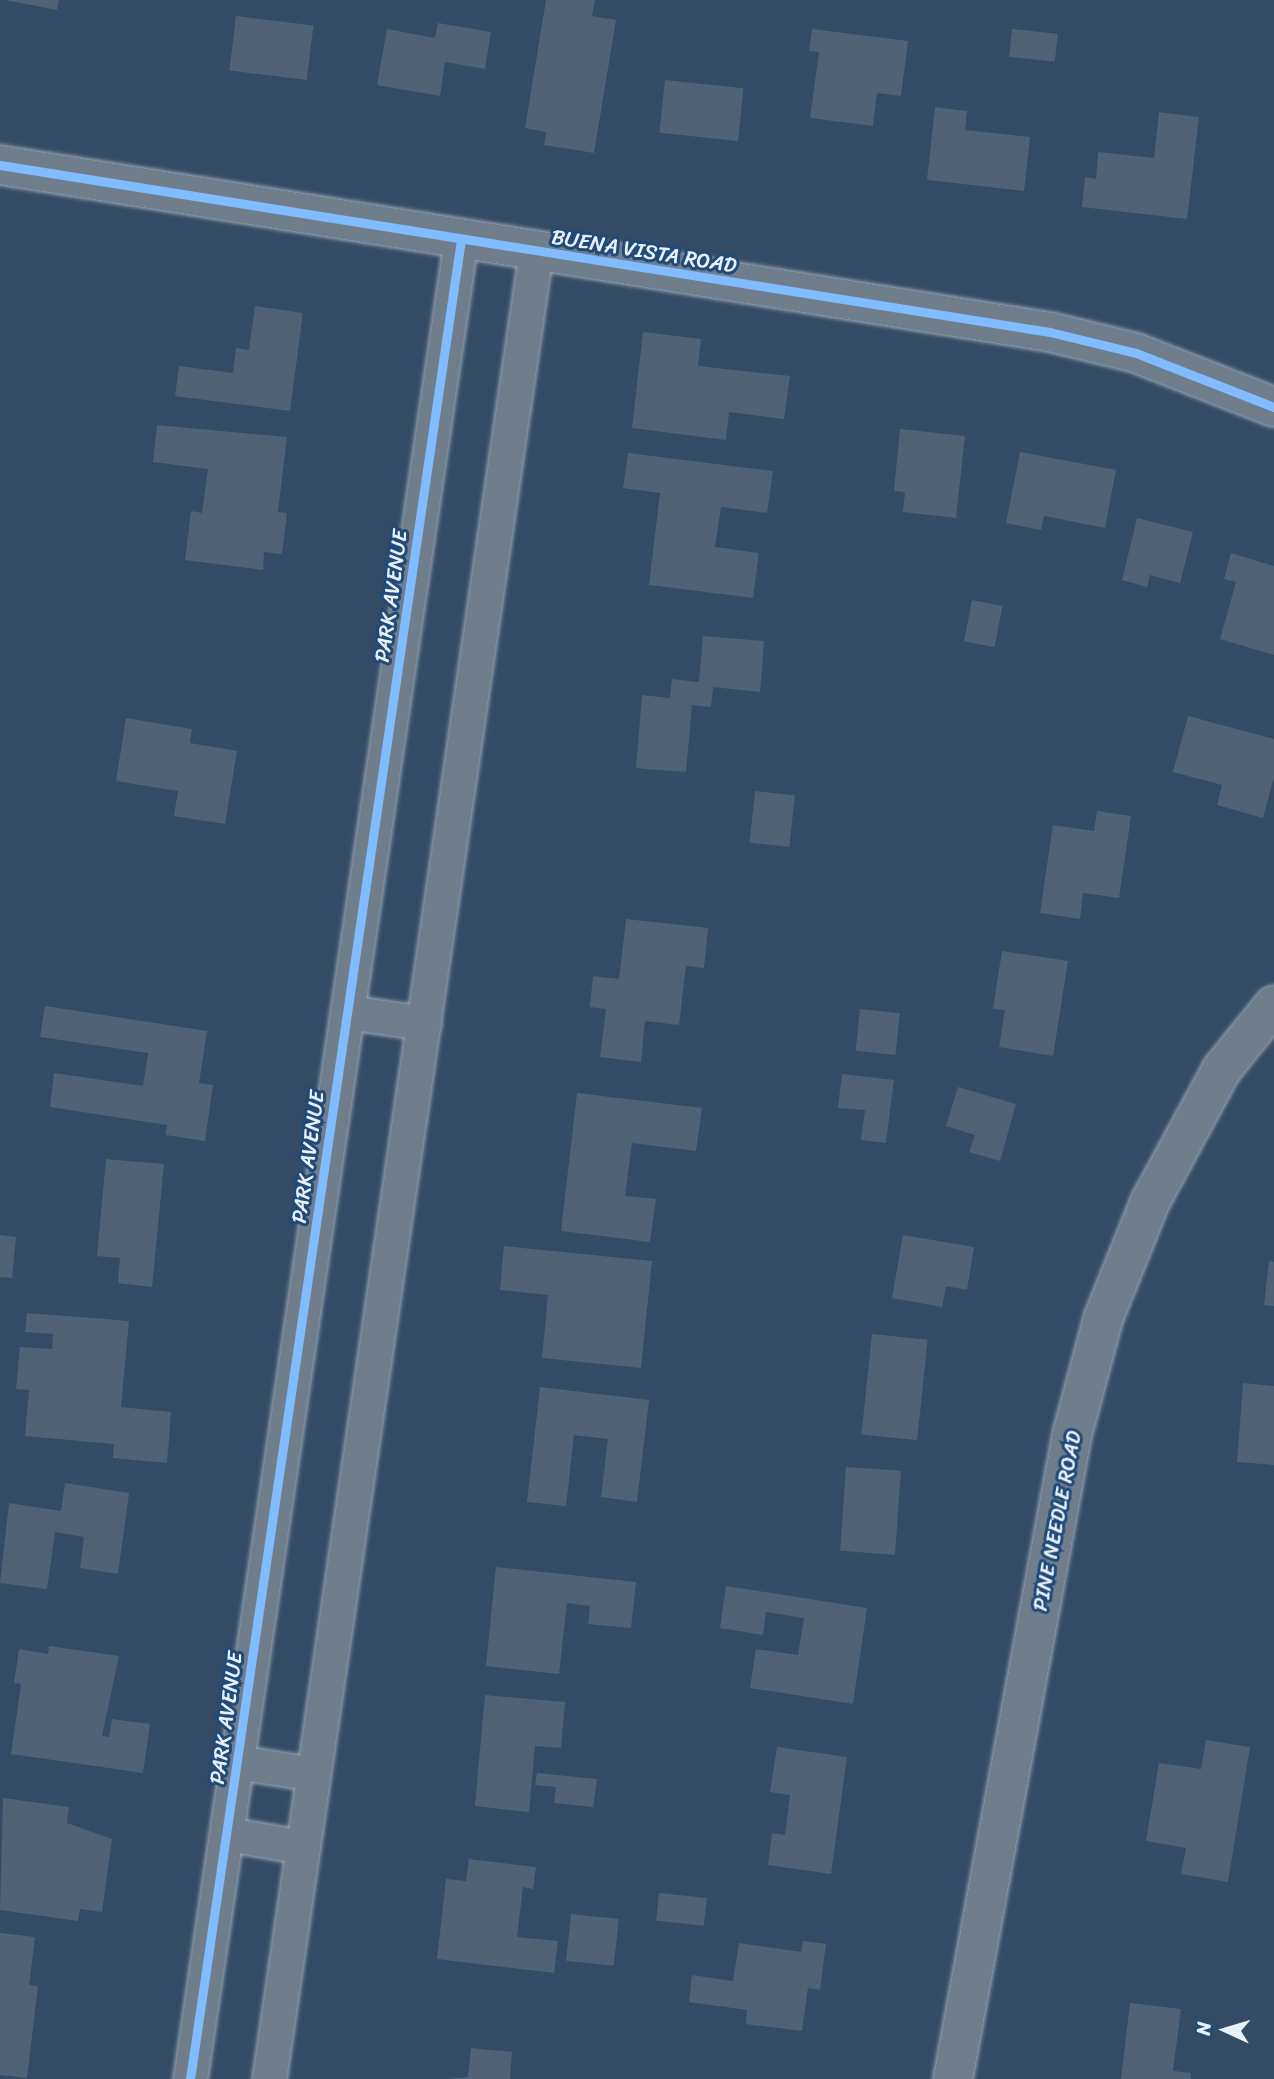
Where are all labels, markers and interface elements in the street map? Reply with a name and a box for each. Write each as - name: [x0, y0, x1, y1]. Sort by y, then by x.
- street label: BUENA VISTA ROAD: [550, 224, 738, 278]
- street label: PARK AVENUE: [369, 528, 413, 664]
- street label: PARK AVENUE: [286, 1089, 330, 1225]
- street label: PINE NEEDLE ROAD: [1027, 1429, 1087, 1613]
- street label: PARK AVENUE: [204, 1650, 248, 1786]
- north arrow: [1190, 1995, 1260, 2065]
- text: N: [1187, 2021, 1220, 2036]

